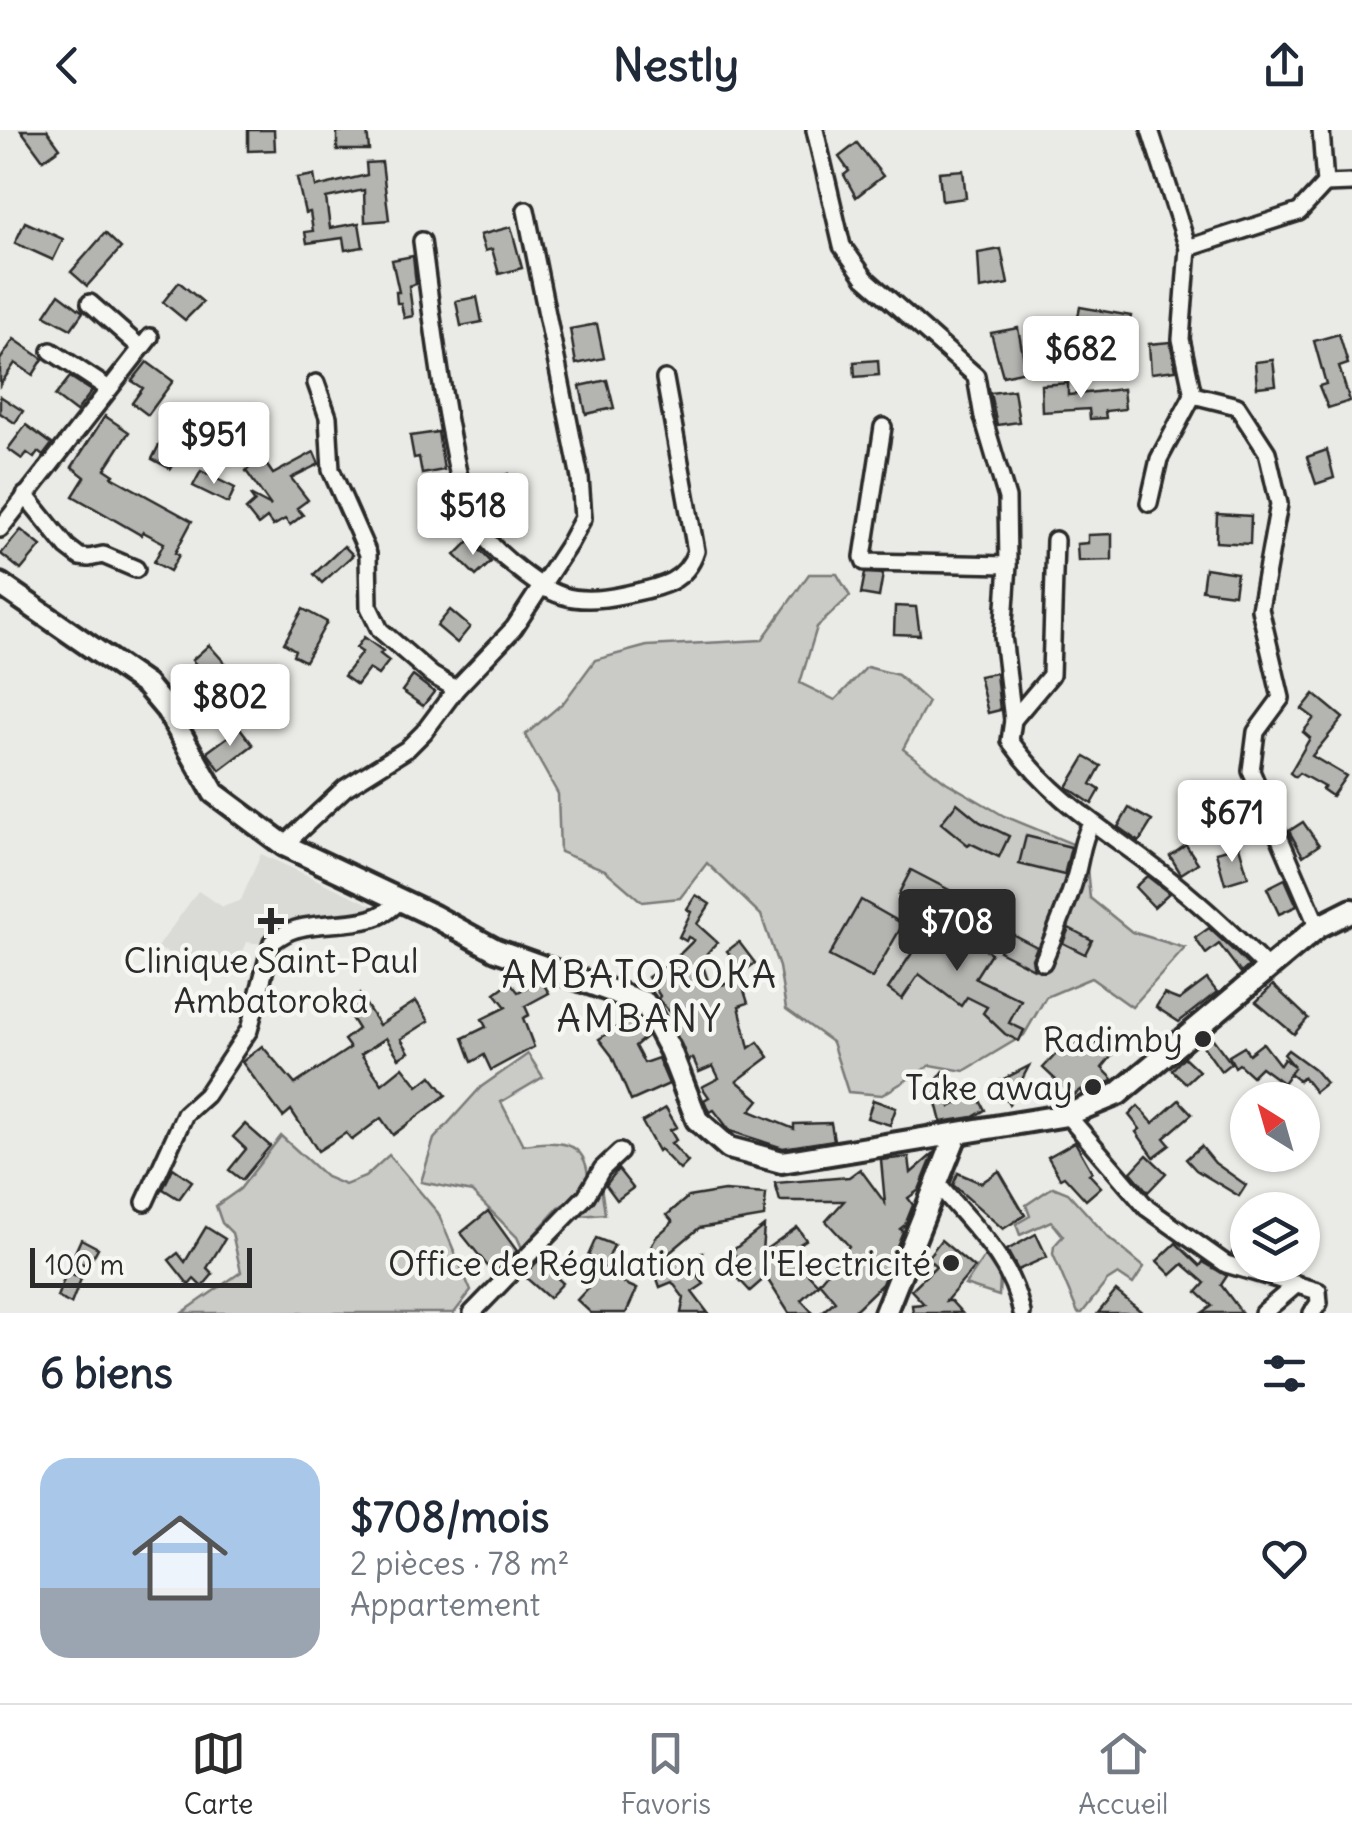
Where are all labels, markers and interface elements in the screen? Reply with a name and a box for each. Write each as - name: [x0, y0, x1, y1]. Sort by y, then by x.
- text: Nestly: [613, 37, 739, 93]
- icon: back: [40, 38, 95, 93]
- icon: share: [1257, 38, 1312, 93]
- pin: $682: [1022, 316, 1140, 401]
- text: $682: [1045, 328, 1117, 369]
- pin: $951: [155, 402, 273, 487]
- text: $951: [180, 414, 248, 455]
- pin: $518: [414, 473, 532, 558]
- text: $518: [439, 485, 507, 526]
- pin: $802: [171, 664, 289, 749]
- text: $802: [193, 676, 267, 717]
- pin: $671: [1173, 780, 1291, 865]
- text: $671: [1200, 792, 1264, 833]
- pin: $708: [898, 889, 1016, 974]
- text: $708: [921, 901, 993, 942]
- marker: Clinique Saint-Paul Ambatoroka: [258, 908, 284, 934]
- place label: Clinique Saint-Paul Ambatoroka: [123, 938, 419, 1022]
- district label: AMBATOROKA AMBANY: [501, 951, 779, 1042]
- place label: Radimby: [1043, 1017, 1183, 1061]
- marker: Radimby: [1192, 1028, 1214, 1050]
- place label: Take away: [905, 1065, 1073, 1109]
- marker: Take away: [1082, 1076, 1104, 1098]
- north arrow: [1230, 1082, 1320, 1172]
- map controls: [1230, 1082, 1320, 1282]
- button: layers: [1230, 1192, 1320, 1282]
- place label: Office de Régulation de l'Electricité: [388, 1241, 931, 1285]
- scale bar: [30, 1243, 252, 1288]
- text: 100 m: [45, 1247, 124, 1283]
- marker: Office de Régulation de l'Electricité: [940, 1252, 962, 1274]
- icon: filters: [1257, 1346, 1312, 1401]
- text: 6 biens: [40, 1347, 173, 1399]
- text: $708/mois: [350, 1491, 549, 1543]
- icon: home: [120, 1498, 240, 1618]
- icon: heart: [1257, 1531, 1312, 1586]
- text: 2 pièces · 78 m²: [350, 1543, 569, 1584]
- text: Appartement: [350, 1584, 540, 1625]
- tab: Carte: [184, 1726, 253, 1822]
- tab: Favoris: [621, 1726, 711, 1822]
- tab: Accueil: [1078, 1726, 1168, 1822]

